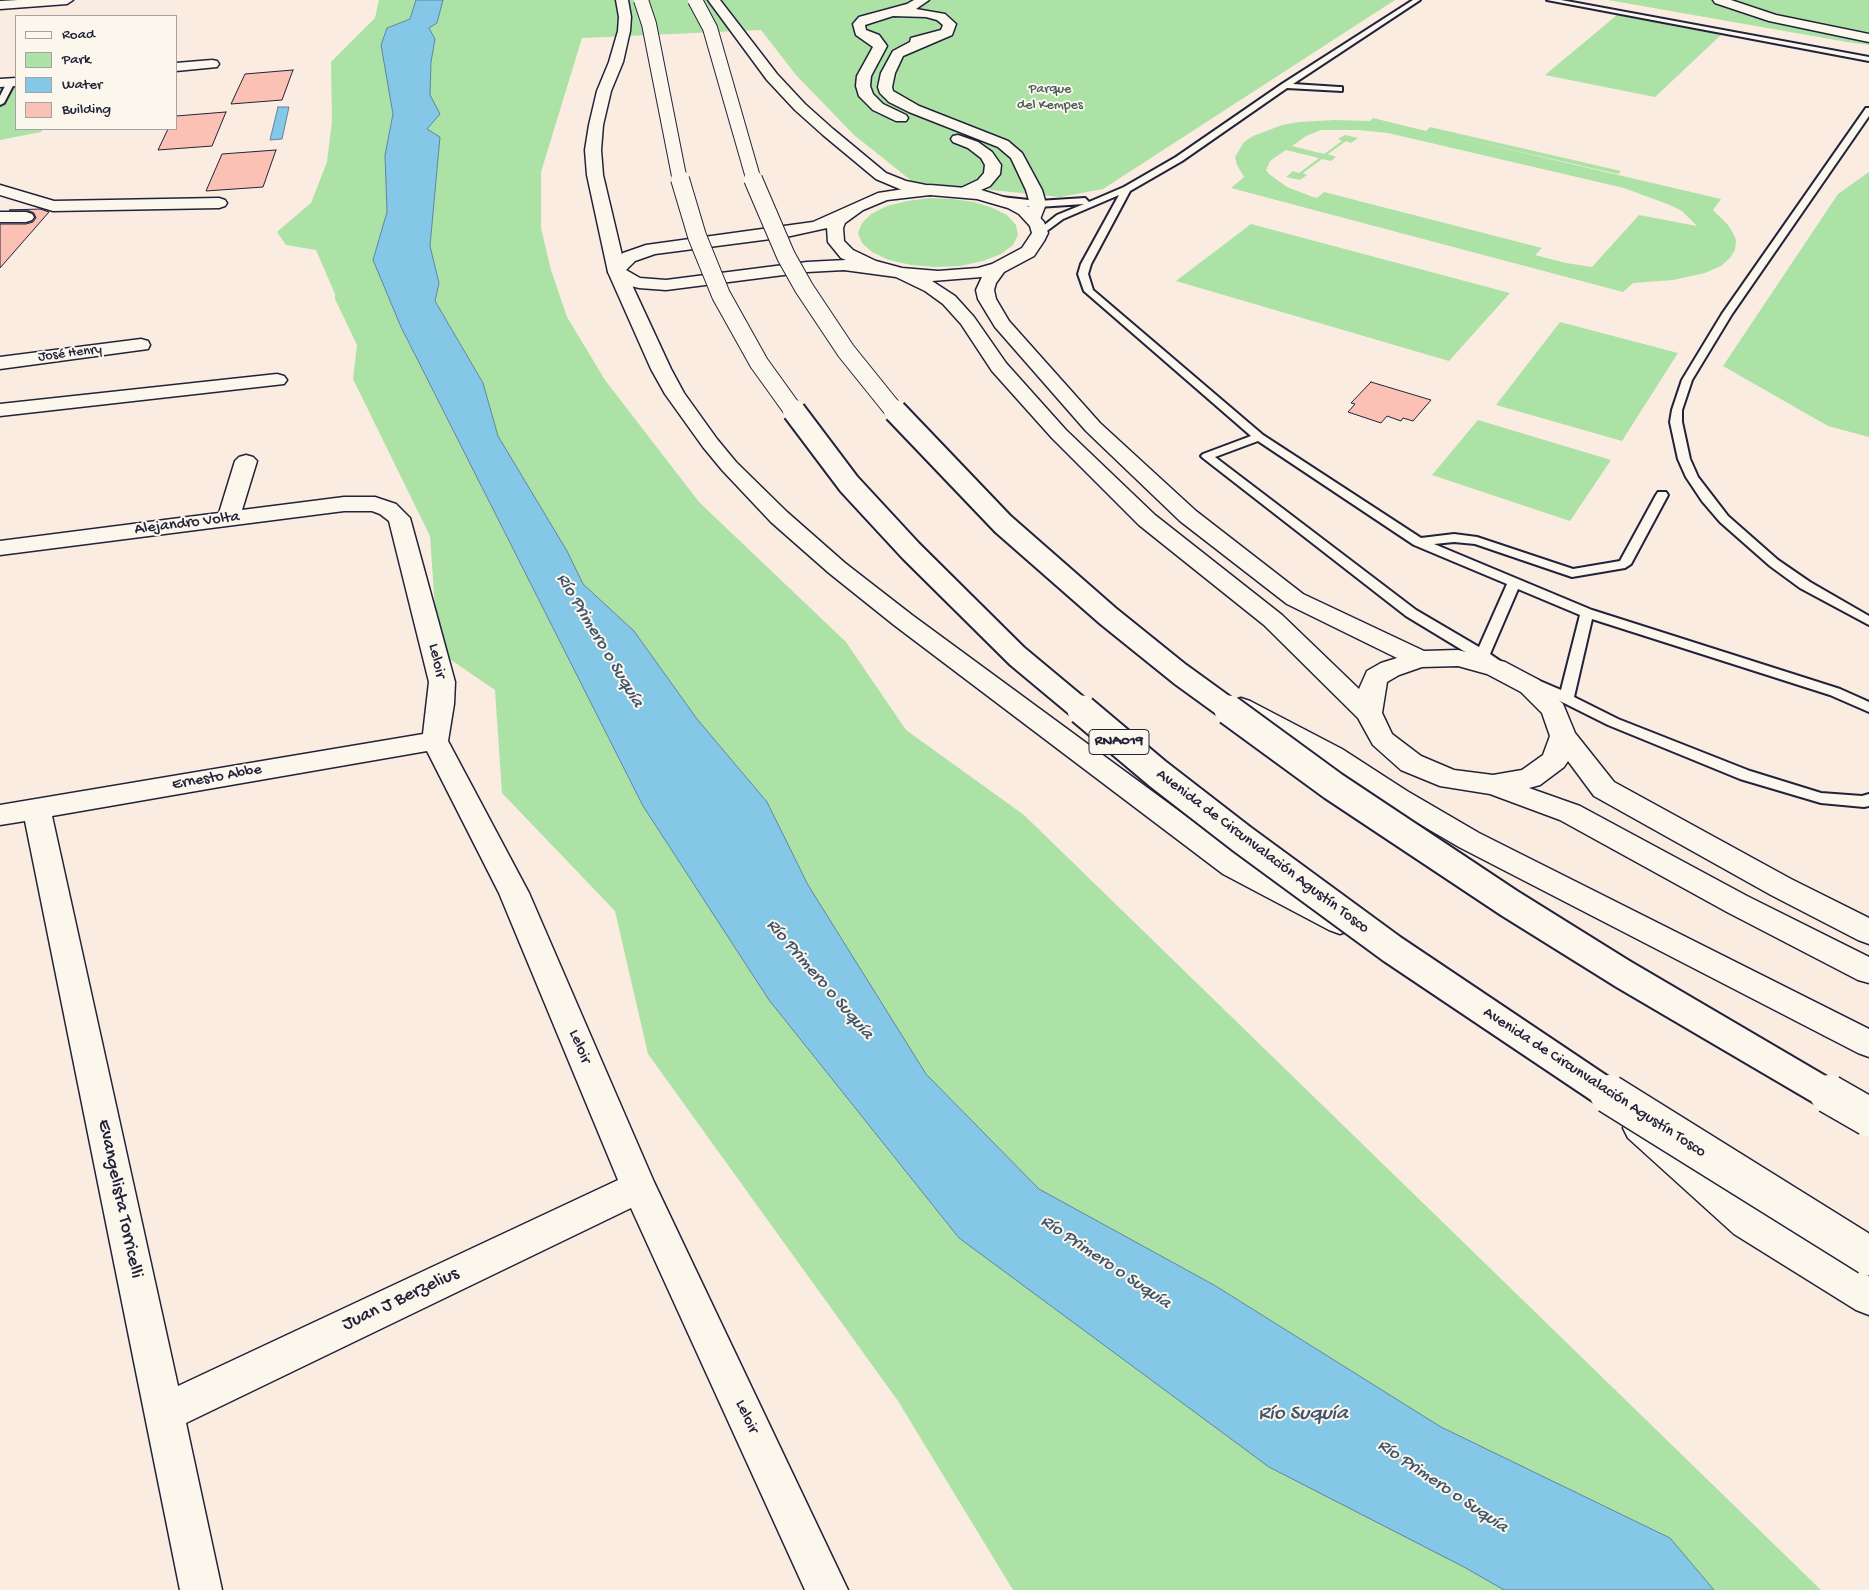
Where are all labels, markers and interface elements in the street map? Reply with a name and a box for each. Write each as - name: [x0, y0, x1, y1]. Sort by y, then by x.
- legend: [15, 15, 178, 130]
- text: Road: [62, 26, 95, 44]
- text: Park: [62, 51, 91, 69]
- text: Water: [62, 76, 102, 94]
- park label: Parque del Kempes: [1017, 82, 1083, 114]
- text: Building: [62, 101, 111, 119]
- street label: José Henry: [37, 342, 103, 366]
- street label: Alejandro Volta: [133, 508, 241, 540]
- water label: Río Primero o Suquía: [550, 570, 648, 712]
- street label: Leloir: [423, 642, 449, 680]
- road number: RNA019: [1089, 730, 1149, 754]
- street label: Ernesto Abbe: [171, 761, 263, 795]
- street label: Avenida de Circunvalación Agustín Tosco: [1152, 765, 1372, 939]
- water label: Río Primero o Suquía: [761, 915, 877, 1045]
- street label: Avenida de Circunvalación Agustín Tosco: [1479, 1004, 1709, 1162]
- street label: Leloir: [563, 1027, 595, 1067]
- street label: Evangelista Torricelli: [91, 1117, 147, 1281]
- water label: Río Primero o Suquía: [1036, 1211, 1174, 1315]
- street label: Juan J Berzelius: [339, 1263, 463, 1337]
- street label: Leloir: [730, 1397, 762, 1437]
- water label: Río Suquía: [1258, 1402, 1348, 1428]
- water label: Río Primero o Suquía: [1373, 1435, 1511, 1539]

